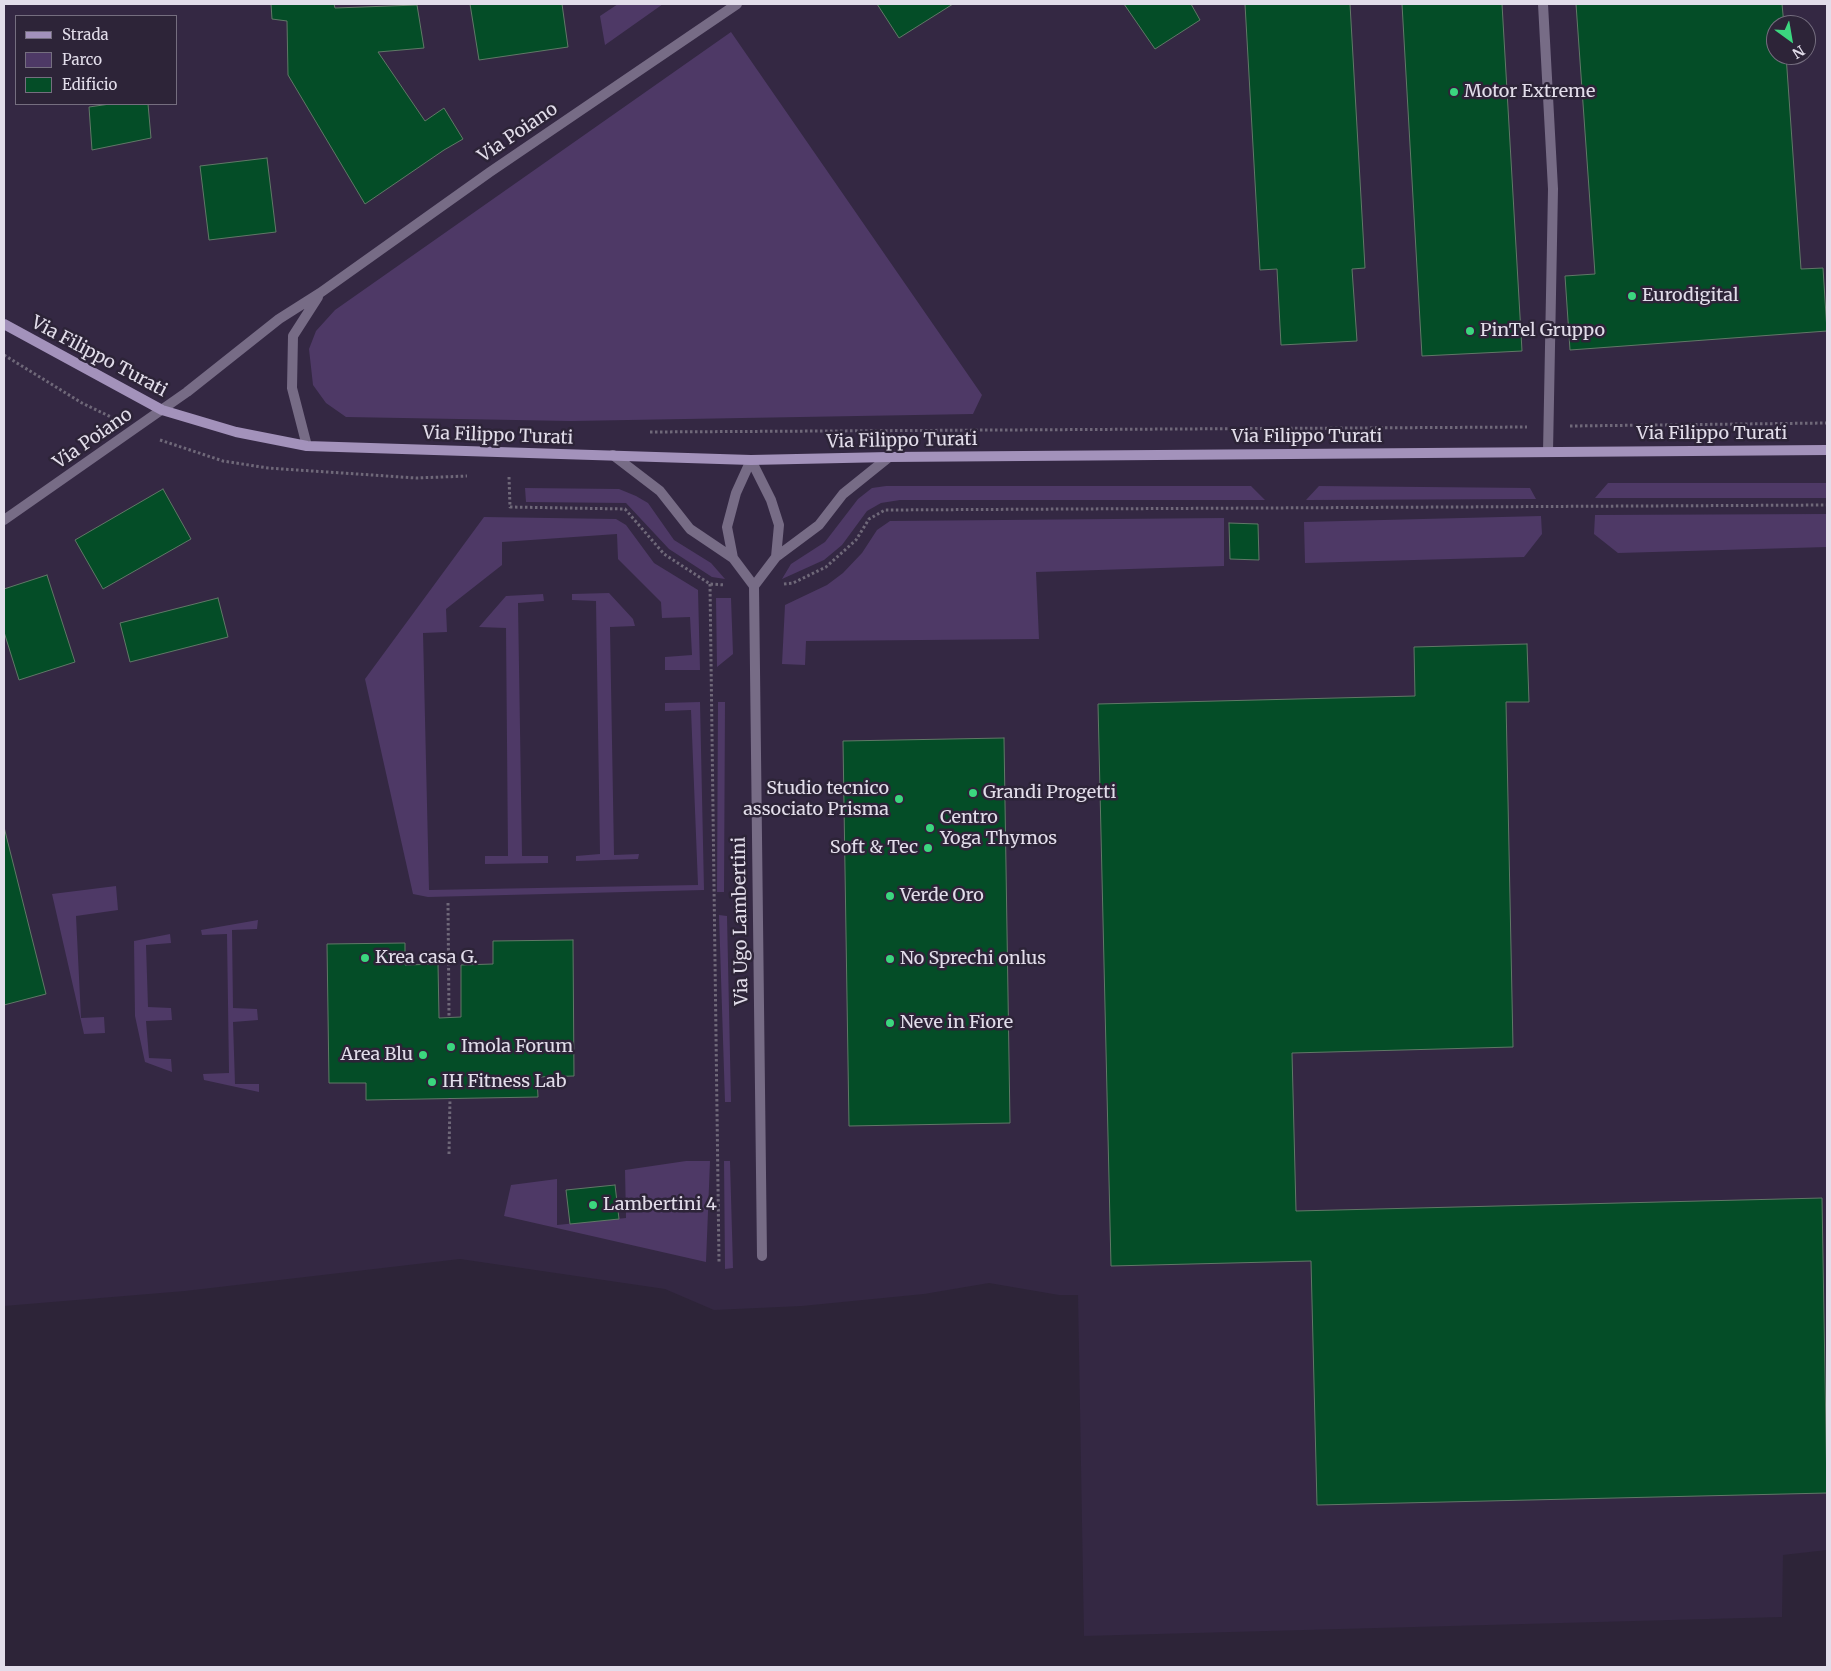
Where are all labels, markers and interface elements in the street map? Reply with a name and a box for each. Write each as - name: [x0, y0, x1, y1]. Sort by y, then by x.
- legend: [15, 15, 178, 105]
- north arrow: [1766, 15, 1816, 65]
- text: Strada: [62, 25, 109, 44]
- text: N: [1789, 41, 1808, 62]
- text: Parco: [62, 50, 102, 69]
- text: Edificio: [62, 75, 117, 94]
- place label: Motor Extreme: [1464, 81, 1595, 103]
- marker: Motor Extreme: [1448, 86, 1460, 98]
- street label: Via Poiano: [474, 99, 562, 167]
- place label: Eurodigital: [1642, 285, 1739, 307]
- marker: Eurodigital: [1626, 290, 1638, 302]
- street label: Via Filippo Turati: [27, 312, 171, 402]
- place label: PinTel Gruppo: [1480, 320, 1605, 342]
- marker: PinTel Gruppo: [1464, 325, 1476, 337]
- street label: Via Poiano: [49, 404, 137, 474]
- street label: Via Filippo Turati: [422, 423, 574, 449]
- street label: Via Filippo Turati: [1637, 423, 1787, 445]
- street label: Via Filippo Turati: [1232, 426, 1382, 448]
- street label: Via Filippo Turati: [826, 429, 978, 453]
- place label: Studio tecnico associato Prisma: [743, 778, 889, 821]
- place label: Grandi Progetti: [983, 782, 1116, 804]
- marker: Grandi Progetti: [967, 787, 979, 799]
- marker: Studio tecnico associato Prisma: [893, 793, 905, 805]
- place label: Centro Yoga Thymos: [940, 807, 1057, 850]
- marker: Centro Yoga Thymos: [924, 822, 936, 834]
- street label: Via Ugo Lambertini: [729, 837, 753, 1005]
- place label: Soft & Tec: [830, 837, 918, 859]
- marker: Soft & Tec: [922, 842, 934, 854]
- place label: Verde Oro: [900, 885, 984, 907]
- marker: Verde Oro: [884, 890, 896, 902]
- place label: Krea casa G.: [375, 947, 478, 969]
- place label: No Sprechi onlus: [900, 948, 1046, 970]
- marker: Krea casa G.: [359, 952, 371, 964]
- marker: No Sprechi onlus: [884, 953, 896, 965]
- place label: Neve in Fiore: [900, 1012, 1013, 1034]
- marker: Neve in Fiore: [884, 1017, 896, 1029]
- place label: Imola Forum: [461, 1036, 573, 1058]
- marker: Imola Forum: [445, 1041, 457, 1053]
- place label: Area Blu: [341, 1044, 413, 1066]
- marker: Area Blu: [417, 1049, 429, 1061]
- place label: IH Fitness Lab: [442, 1071, 566, 1093]
- marker: IH Fitness Lab: [426, 1076, 438, 1088]
- place label: Lambertini 4: [603, 1194, 717, 1216]
- marker: Lambertini 4: [587, 1199, 599, 1211]

